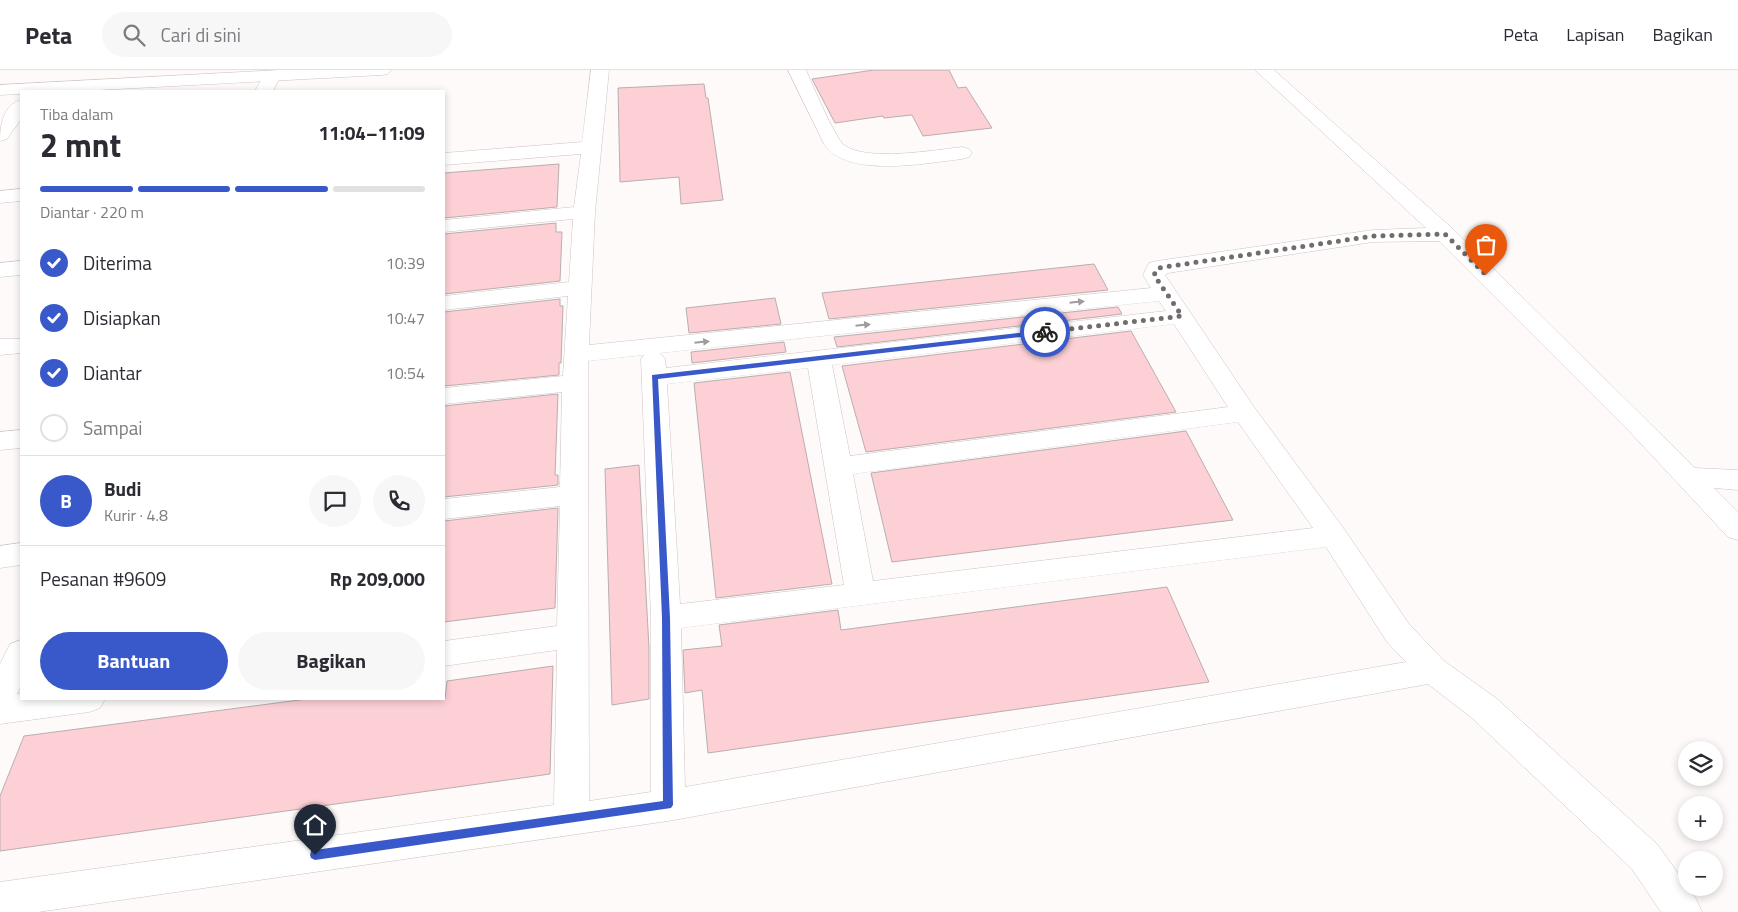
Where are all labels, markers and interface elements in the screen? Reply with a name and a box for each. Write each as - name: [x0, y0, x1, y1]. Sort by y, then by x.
- search box: [102, 12, 452, 57]
- text: Peta: [25, 17, 72, 53]
- text: Cari di sini: [160, 20, 241, 49]
- icon: search: [120, 21, 148, 49]
- text: Peta: [1503, 21, 1538, 48]
- text: Lapisan: [1566, 21, 1624, 48]
- text: Bagikan: [1652, 21, 1713, 48]
- text: Tiba dalam: [40, 102, 113, 126]
- text: 11:04–11:09: [318, 118, 425, 147]
- text: 2 mnt: [40, 121, 121, 169]
- text: Diantar · 220 m: [40, 200, 144, 224]
- pin: [1465, 224, 1507, 275]
- icon: bag: [1472, 231, 1500, 259]
- text: Diterima: [83, 248, 152, 277]
- icon: check: [40, 249, 68, 277]
- text: 10:39: [386, 251, 425, 275]
- one-way arrow: [1069, 298, 1085, 306]
- text: Disiapkan: [83, 303, 161, 332]
- icon: check: [40, 304, 68, 332]
- text: 10:47: [386, 306, 425, 330]
- courier: [1020, 307, 1070, 357]
- icon: bike: [1031, 318, 1059, 346]
- one-way arrow: [855, 321, 871, 329]
- one-way arrow: [694, 338, 710, 346]
- text: Diantar: [83, 358, 142, 387]
- icon: check: [40, 359, 68, 387]
- text: 10:54: [386, 361, 425, 385]
- text: Sampai: [83, 413, 142, 442]
- text: Budi: [104, 474, 141, 503]
- button: chat: [309, 475, 361, 527]
- button: phone: [373, 475, 425, 527]
- text: B: [60, 486, 72, 515]
- text: Kurir · 4.8: [104, 503, 168, 527]
- text: Pesanan #9609: [40, 564, 166, 593]
- text: Rp 209,000: [330, 564, 425, 593]
- button: Bantuan: [40, 632, 228, 690]
- button: Bagikan: [238, 632, 425, 690]
- map controls: [1678, 741, 1723, 896]
- button: layers: [1678, 741, 1723, 786]
- button: +: [1678, 796, 1723, 841]
- pin: [294, 804, 336, 855]
- icon: home: [301, 811, 329, 839]
- button: −: [1678, 851, 1723, 896]

